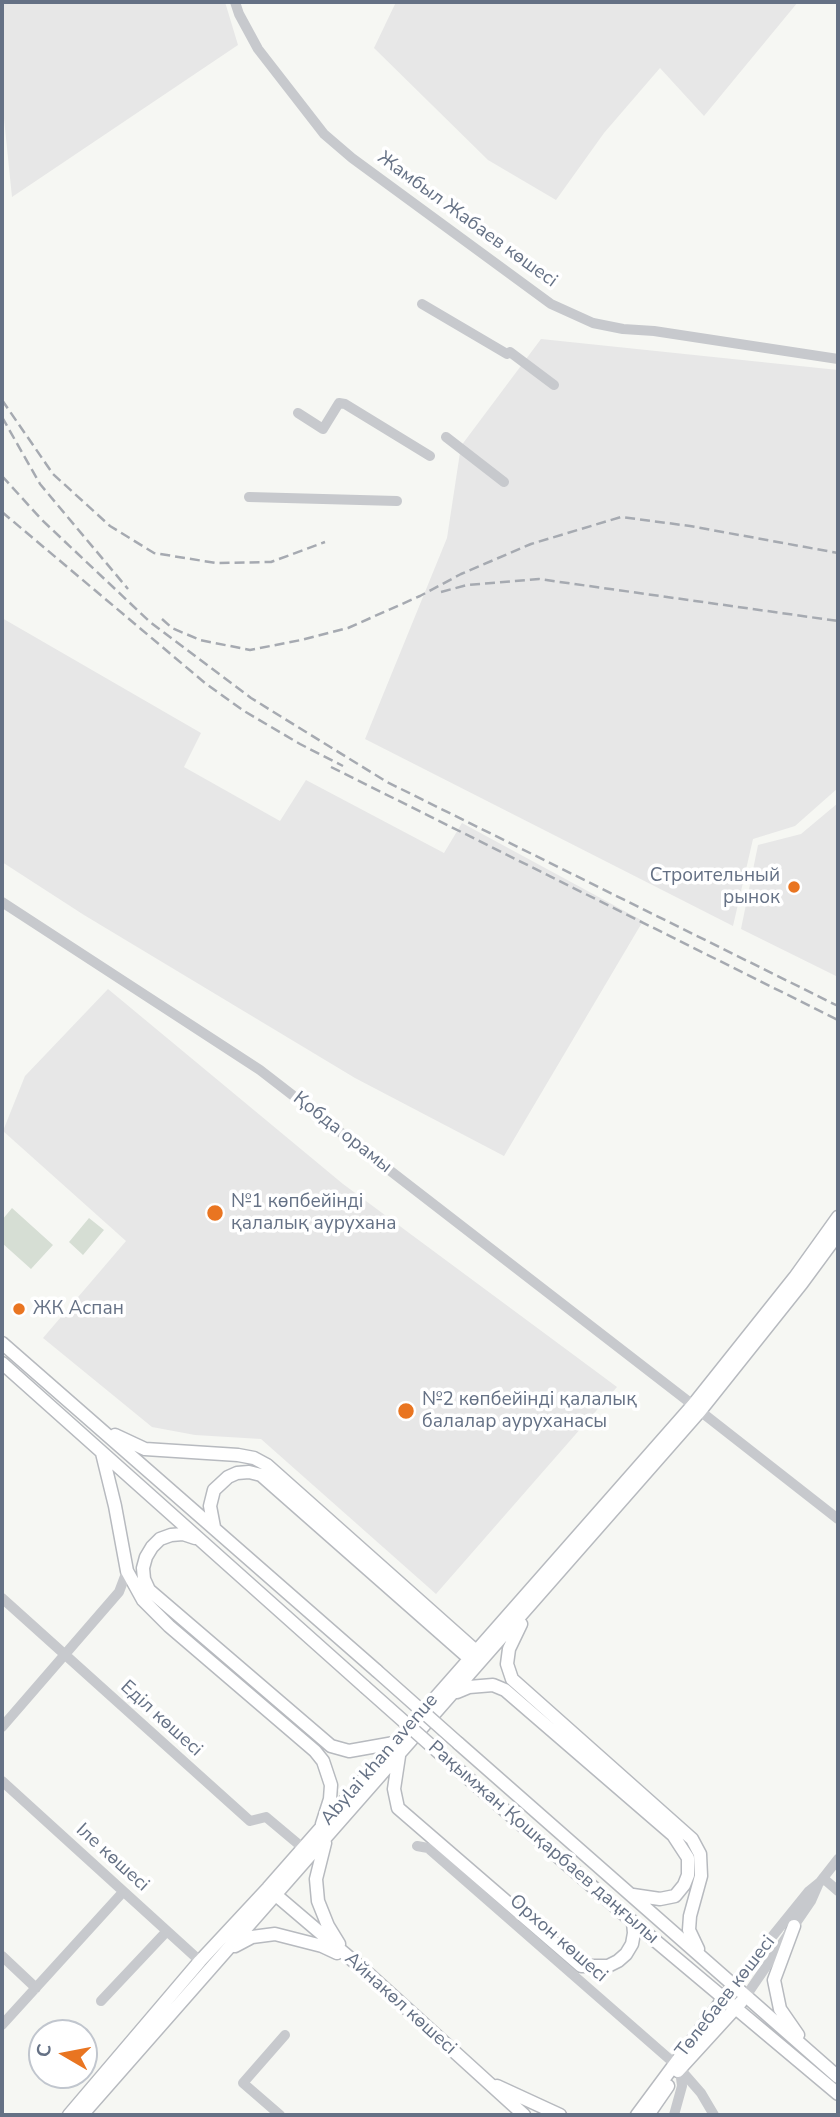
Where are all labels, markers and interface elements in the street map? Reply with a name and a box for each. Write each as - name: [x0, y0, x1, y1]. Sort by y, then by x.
- street label: Жамбыл Жабаев көшесі: [373, 147, 561, 293]
- place label: Строительный рынок: [650, 865, 780, 909]
- marker: Строительный рынок: [786, 879, 802, 895]
- street label: Қобда орамы: [288, 1087, 396, 1179]
- place label: №1 көпбейінді қалалық аурухана: [231, 1191, 396, 1235]
- marker: №1 көпбейінді қалалық аурухана: [205, 1203, 225, 1223]
- place label: ЖК Аспан: [33, 1298, 124, 1320]
- marker: ЖК Аспан: [11, 1301, 27, 1317]
- place label: №2 көпбейінді қалалық балалар ауруханасы: [422, 1389, 637, 1433]
- marker: №2 көпбейінді қалалық балалар ауруханасы: [396, 1401, 416, 1421]
- street label: Еділ көшесі: [115, 1676, 207, 1762]
- street label: Abylai khan avenue: [317, 1690, 443, 1830]
- street label: Рақымжан Қошқарбаев даңғылы: [423, 1737, 663, 1949]
- street label: Іле көшесі: [71, 1819, 153, 1897]
- street label: Орхон көшесі: [504, 1890, 612, 1988]
- street label: Төлебаев көшесі: [671, 1932, 781, 2062]
- street label: Айнакөл көшесі: [339, 1948, 461, 2060]
- north arrow: [28, 2019, 98, 2089]
- text: С: [30, 2042, 58, 2059]

